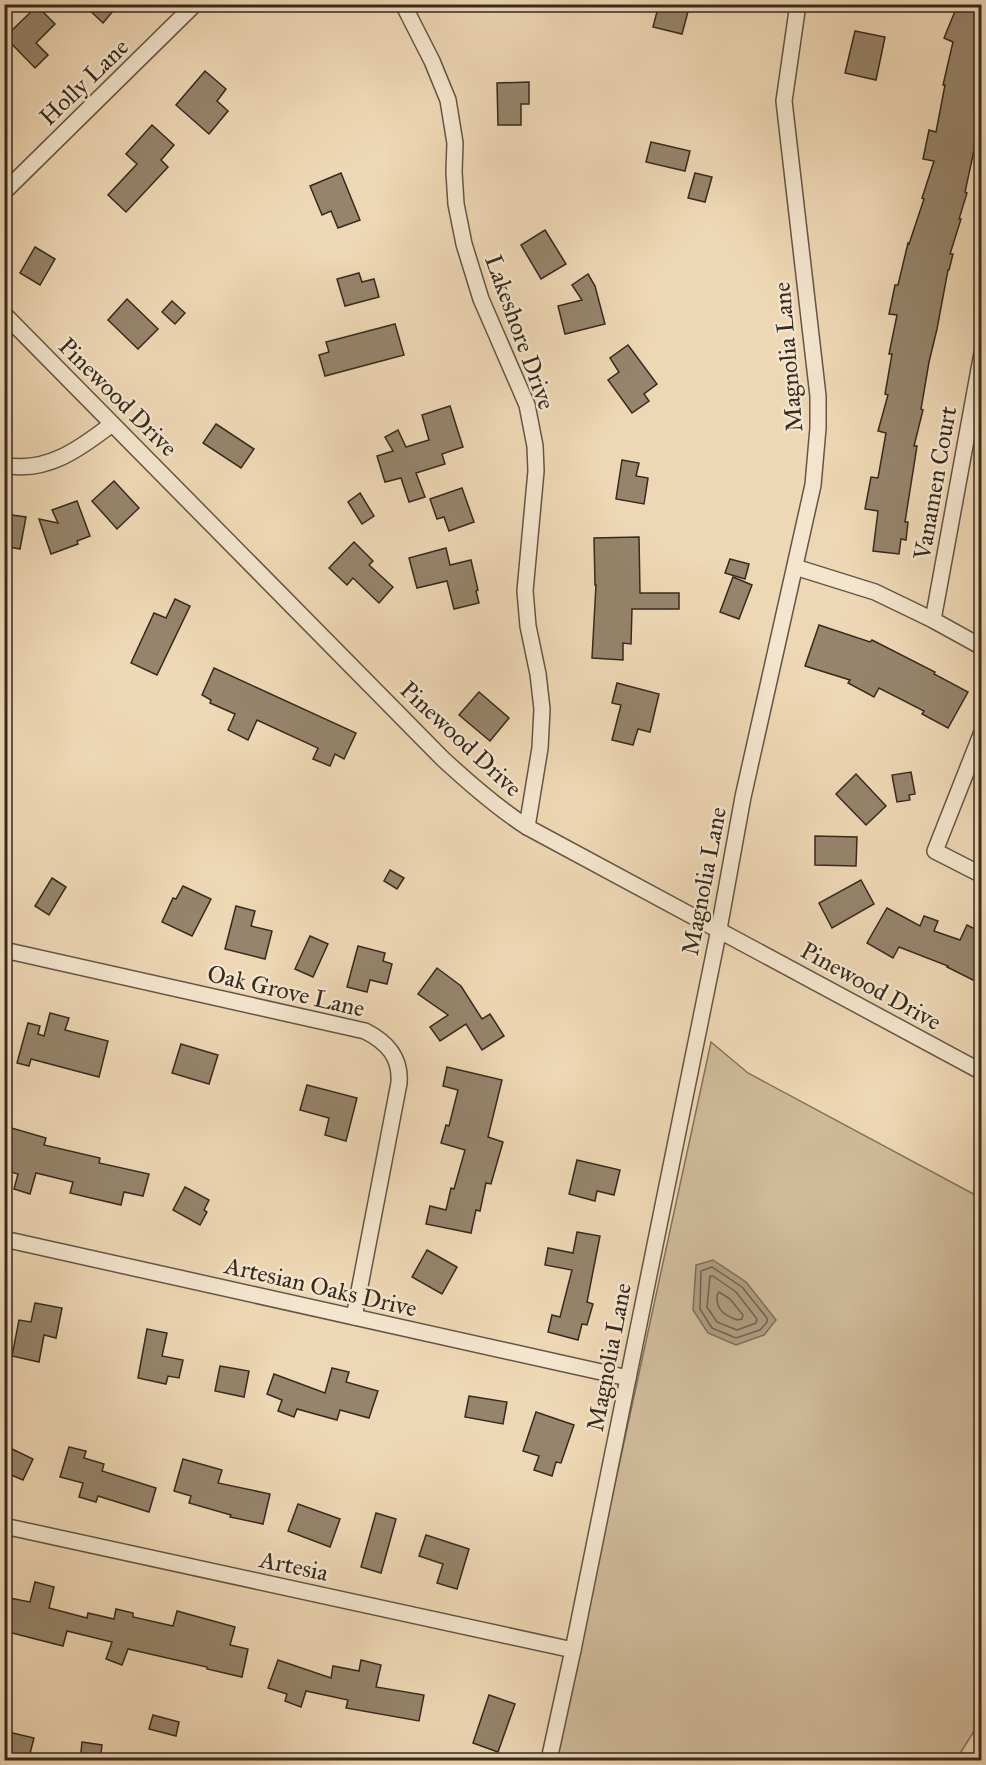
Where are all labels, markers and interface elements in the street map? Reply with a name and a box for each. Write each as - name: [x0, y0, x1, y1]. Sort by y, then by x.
- street label: Holly Lane: [33, 32, 135, 132]
- street label: Lakeshore Drive: [478, 251, 562, 413]
- street label: Magnolia Lane: [766, 281, 810, 433]
- street label: Pinewood Drive: [52, 331, 184, 463]
- street label: Vanamen Court: [907, 403, 963, 563]
- street label: Pinewood Drive: [394, 675, 528, 803]
- street label: Magnolia Lane: [675, 804, 733, 958]
- street label: Pinewood Drive: [795, 935, 947, 1037]
- street label: Oak Grove Lane: [204, 958, 368, 1024]
- street label: Artesian Oaks Drive: [221, 1250, 420, 1324]
- street label: Magnolia Lane: [580, 1280, 638, 1434]
- street label: Artesia: [256, 1544, 332, 1588]

